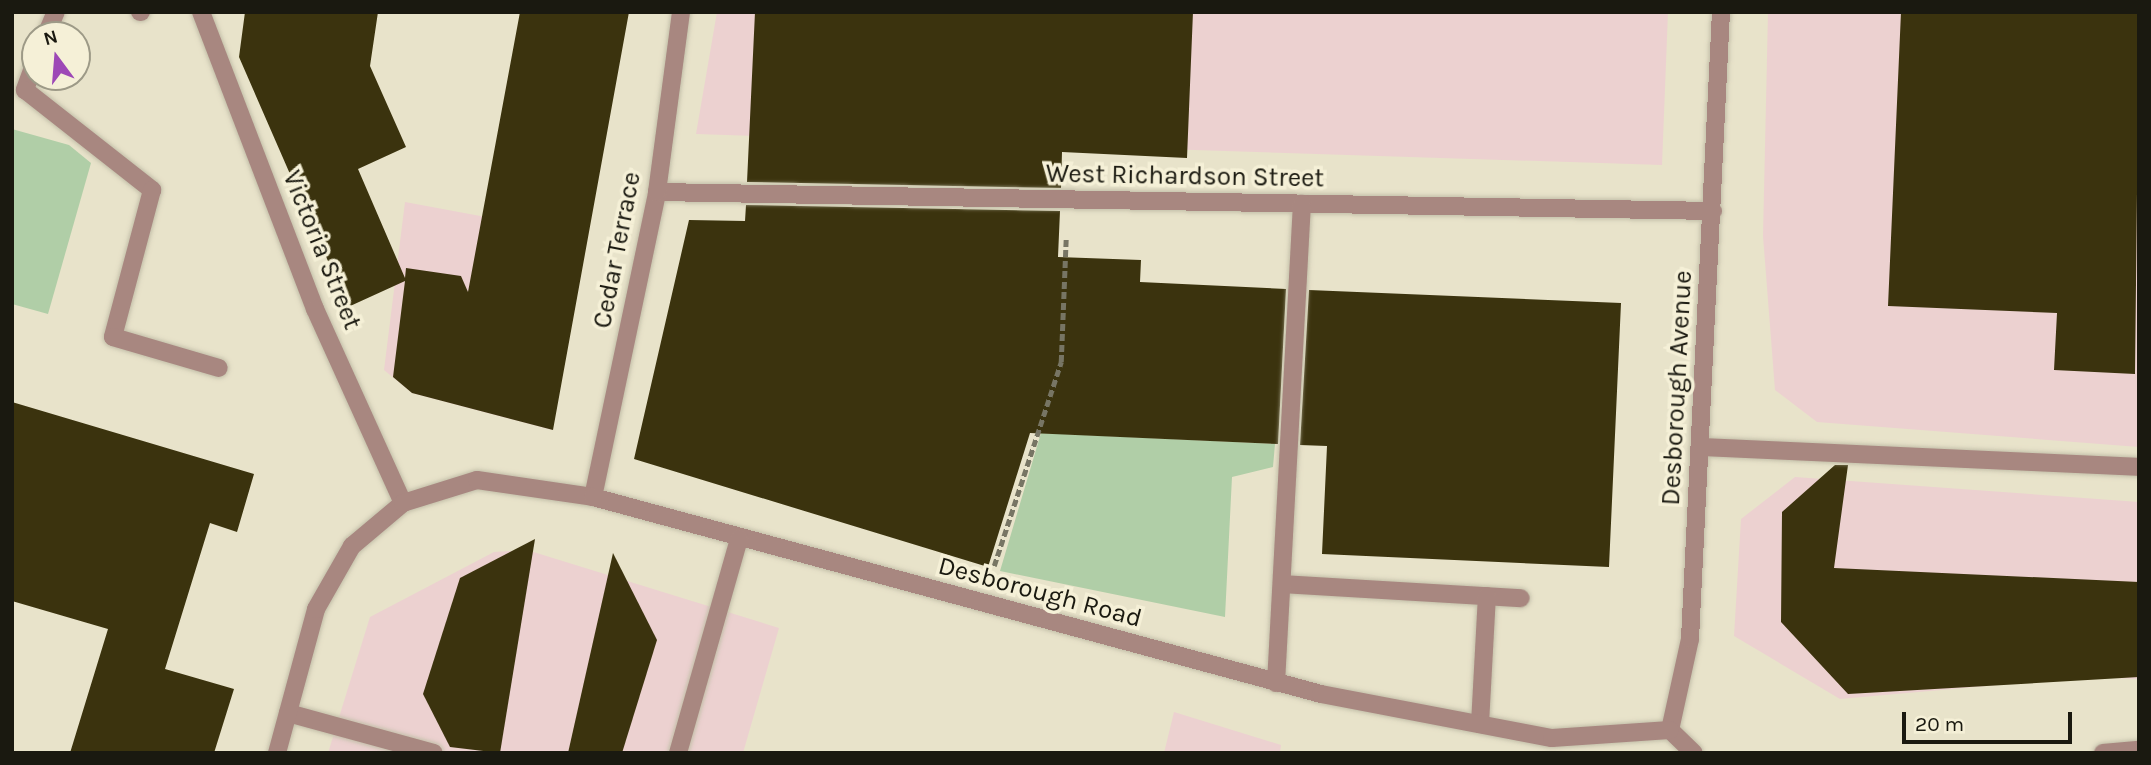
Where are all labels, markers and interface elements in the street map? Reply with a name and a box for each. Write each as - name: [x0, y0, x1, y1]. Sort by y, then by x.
- north arrow: [21, 21, 91, 91]
- text: N: [41, 25, 60, 50]
- street label: West Richardson Street: [1046, 158, 1324, 194]
- street label: Victoria Street: [276, 166, 368, 334]
- street label: Cedar Terrace: [587, 169, 647, 331]
- street label: Desborough Avenue: [1655, 270, 1699, 506]
- street label: Desborough Road: [935, 550, 1145, 634]
- scale bar: [1906, 698, 2076, 742]
- text: 20 m: [1915, 712, 1964, 736]

